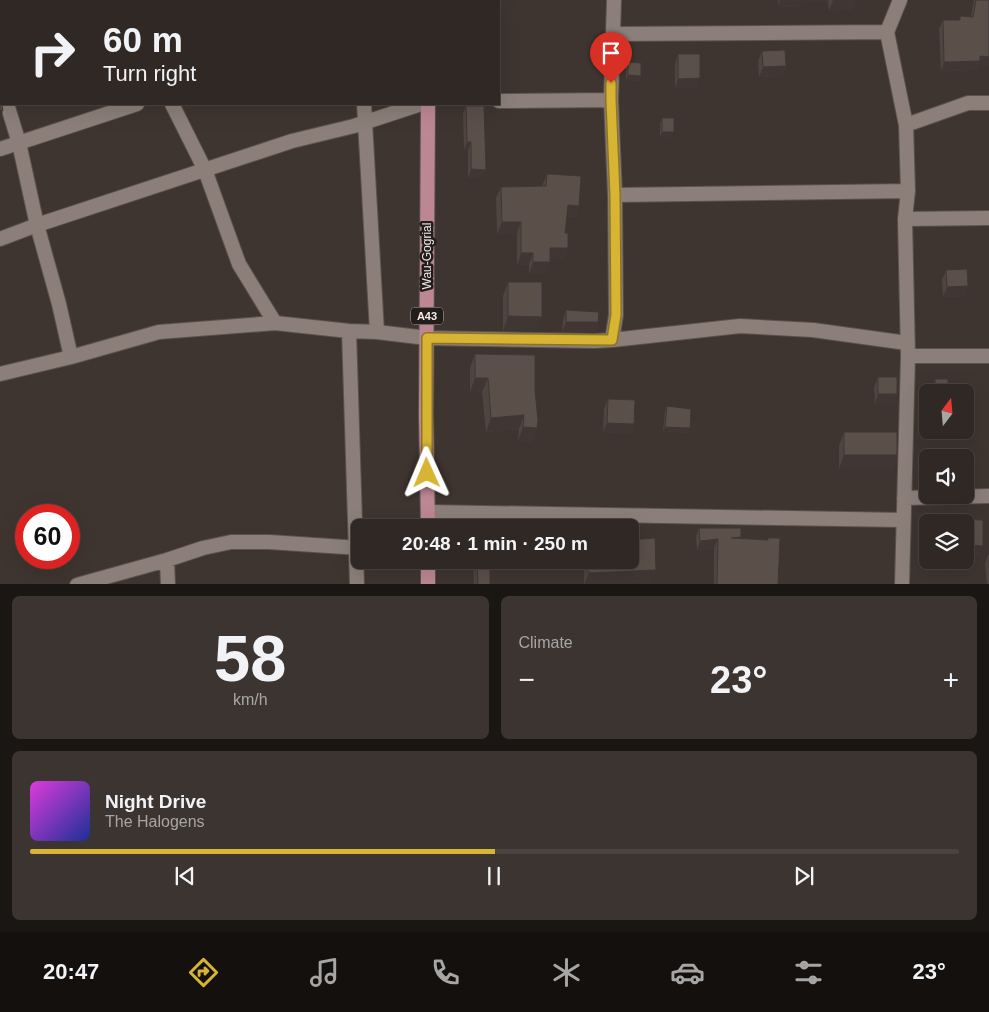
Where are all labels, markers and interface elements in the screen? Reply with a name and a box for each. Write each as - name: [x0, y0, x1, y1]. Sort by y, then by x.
- icon: right: [20, 20, 85, 85]
- text: 60 m: [103, 20, 183, 59]
- pin: [590, 32, 632, 83]
- icon: arrive: [597, 39, 625, 67]
- text: Turn right: [103, 61, 196, 86]
- street label: Wau-Gogrial: [420, 223, 434, 289]
- road number: A43: [411, 308, 443, 324]
- north arrow: [919, 384, 974, 439]
- map controls: [919, 384, 974, 569]
- position arrow: [400, 446, 452, 498]
- button: sound: [919, 449, 974, 504]
- speed limit sign: 60: [15, 504, 80, 569]
- button: layers: [919, 514, 974, 569]
- text: 20:48 · 1 min · 250 m: [402, 533, 588, 554]
- text: 58: [214, 622, 286, 695]
- text: Climate: [519, 634, 573, 651]
- text: 23°: [710, 659, 767, 701]
- text: −: [519, 664, 535, 695]
- text: +: [943, 664, 959, 695]
- text: km/h: [233, 691, 268, 708]
- text: Night Drive: [105, 791, 206, 812]
- text: The Halogens: [105, 813, 205, 830]
- icon: previous: [171, 862, 199, 890]
- icon: pause: [480, 862, 508, 890]
- icon: next: [790, 862, 818, 890]
- icon: directions: [186, 955, 221, 990]
- icon: music: [307, 955, 342, 990]
- icon: phone: [428, 955, 463, 990]
- icon: climate: [549, 955, 584, 990]
- icon: car: [670, 955, 705, 990]
- icon: filters: [791, 955, 826, 990]
- text: 20:47: [43, 959, 99, 984]
- text: 23°: [913, 959, 946, 984]

